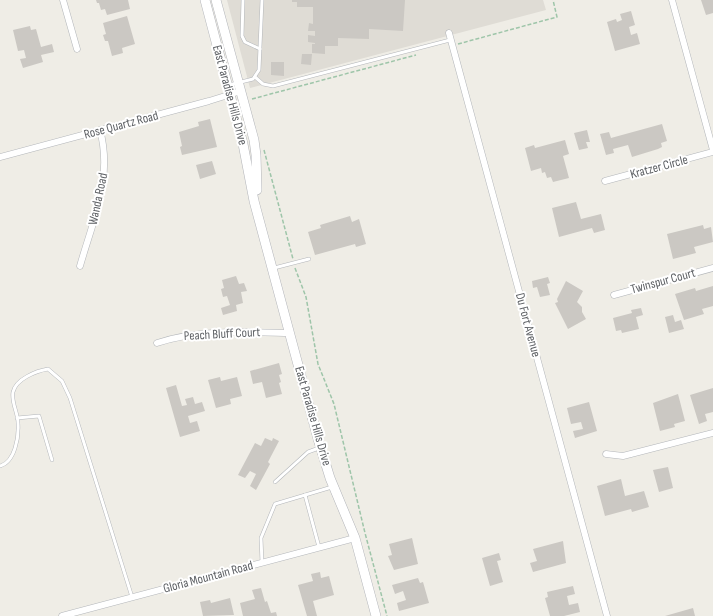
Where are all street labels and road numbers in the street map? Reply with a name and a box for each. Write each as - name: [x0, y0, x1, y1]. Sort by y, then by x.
- street label: East Paradise Hills Drive: [209, 43, 251, 147]
- street label: Rose Quartz Road: [82, 107, 160, 143]
- street label: Kratzer Circle: [628, 152, 690, 182]
- street label: Wanda Road: [85, 171, 111, 227]
- street label: Twinspur Court: [629, 265, 697, 297]
- street label: Du Fort Avenue: [512, 291, 544, 359]
- street label: Peach Bluff Court: [183, 324, 261, 344]
- street label: East Paradise Hills Drive: [291, 364, 335, 468]
- street label: Gloria Mountain Road: [161, 557, 255, 597]

